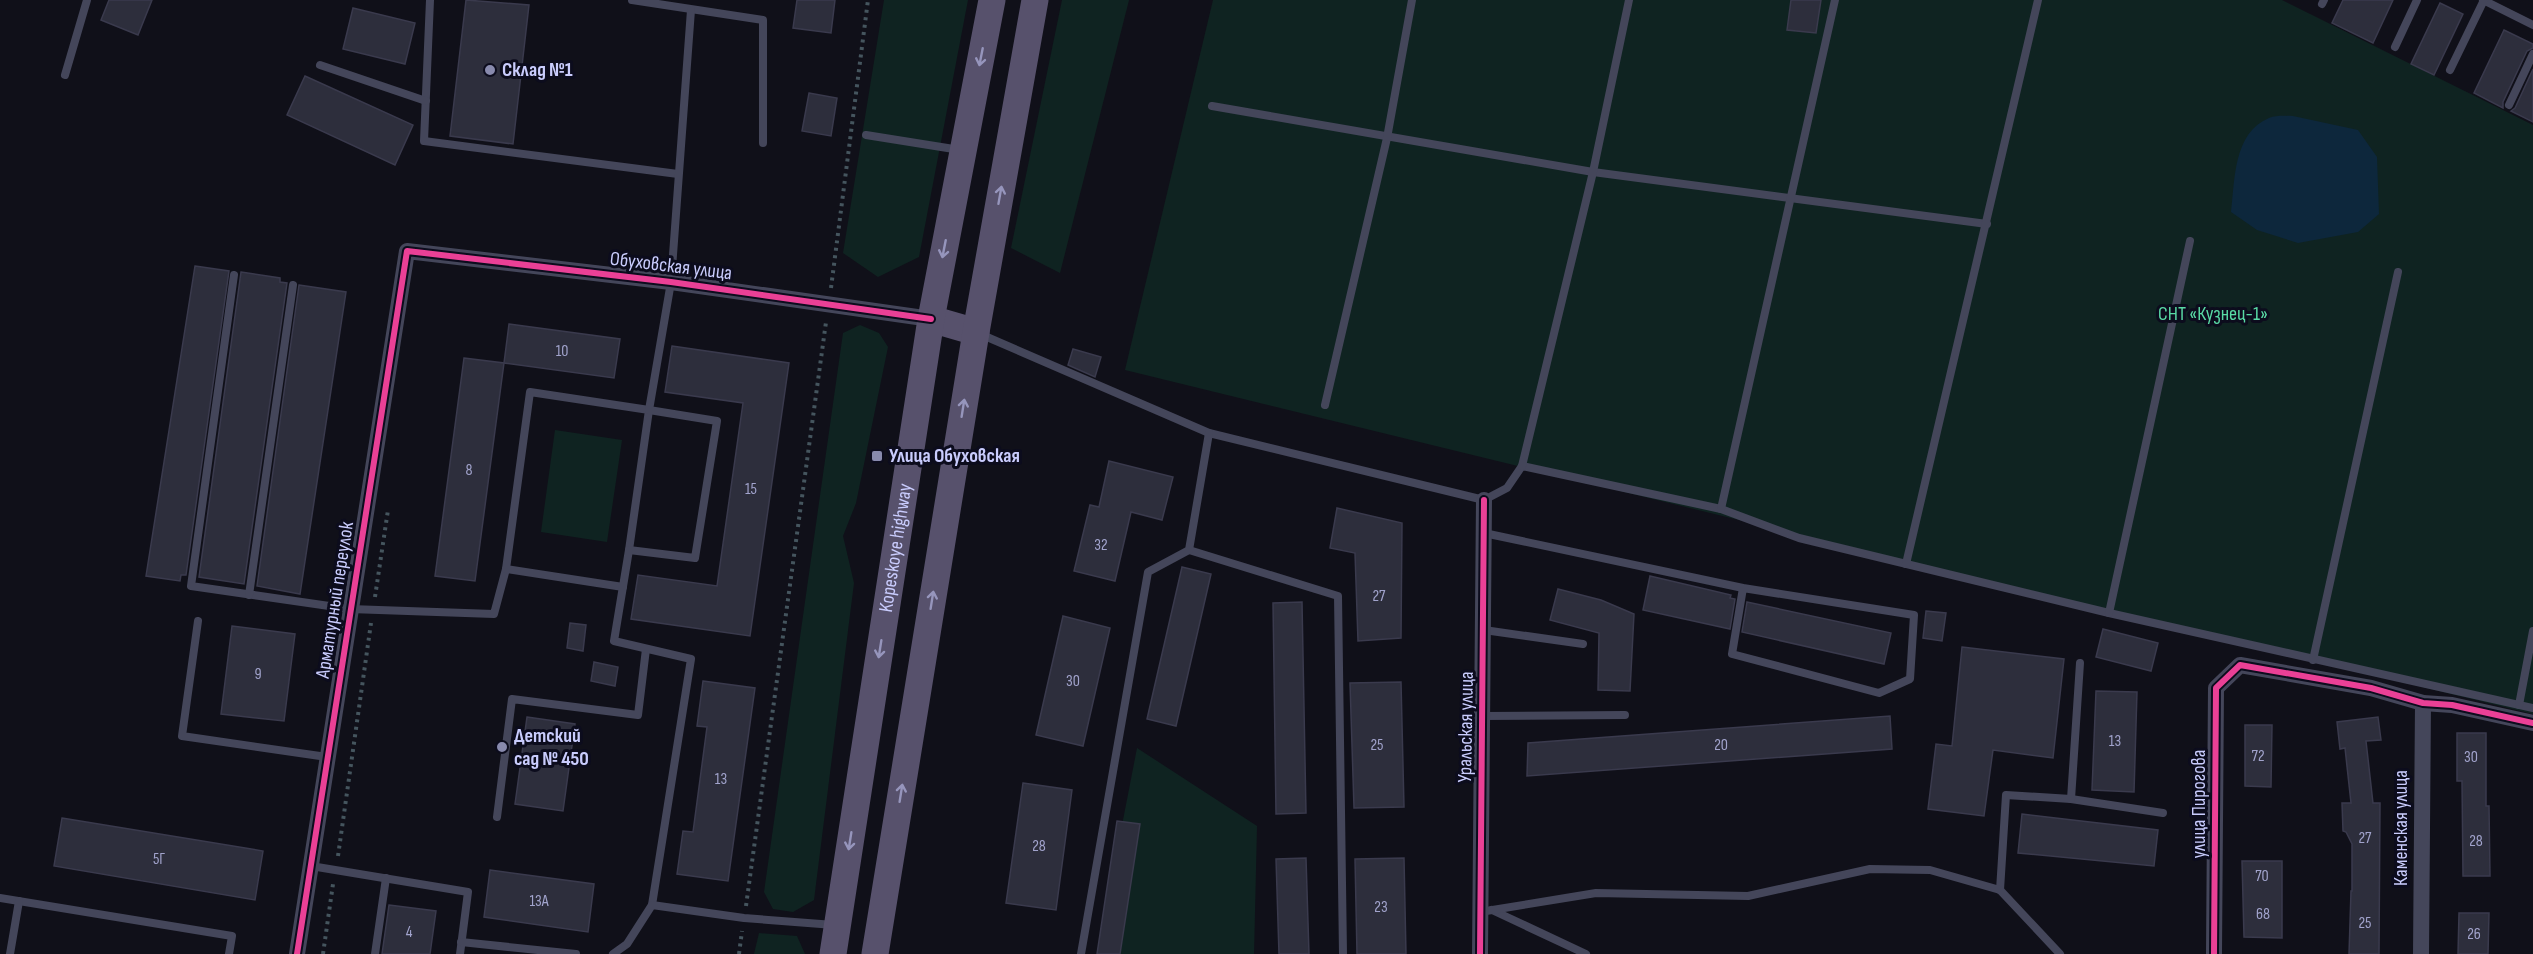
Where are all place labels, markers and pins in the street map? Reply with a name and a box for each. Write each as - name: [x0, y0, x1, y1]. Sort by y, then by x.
- place label: Склад №1: [502, 58, 573, 82]
- marker: Склад №1: [483, 63, 497, 77]
- place label: Улица Обуховская: [889, 444, 1020, 468]
- marker: Улица Обуховская: [870, 449, 884, 463]
- place label: Детский сад № 450: [514, 724, 589, 771]
- marker: Детский сад № 450: [495, 740, 509, 754]

